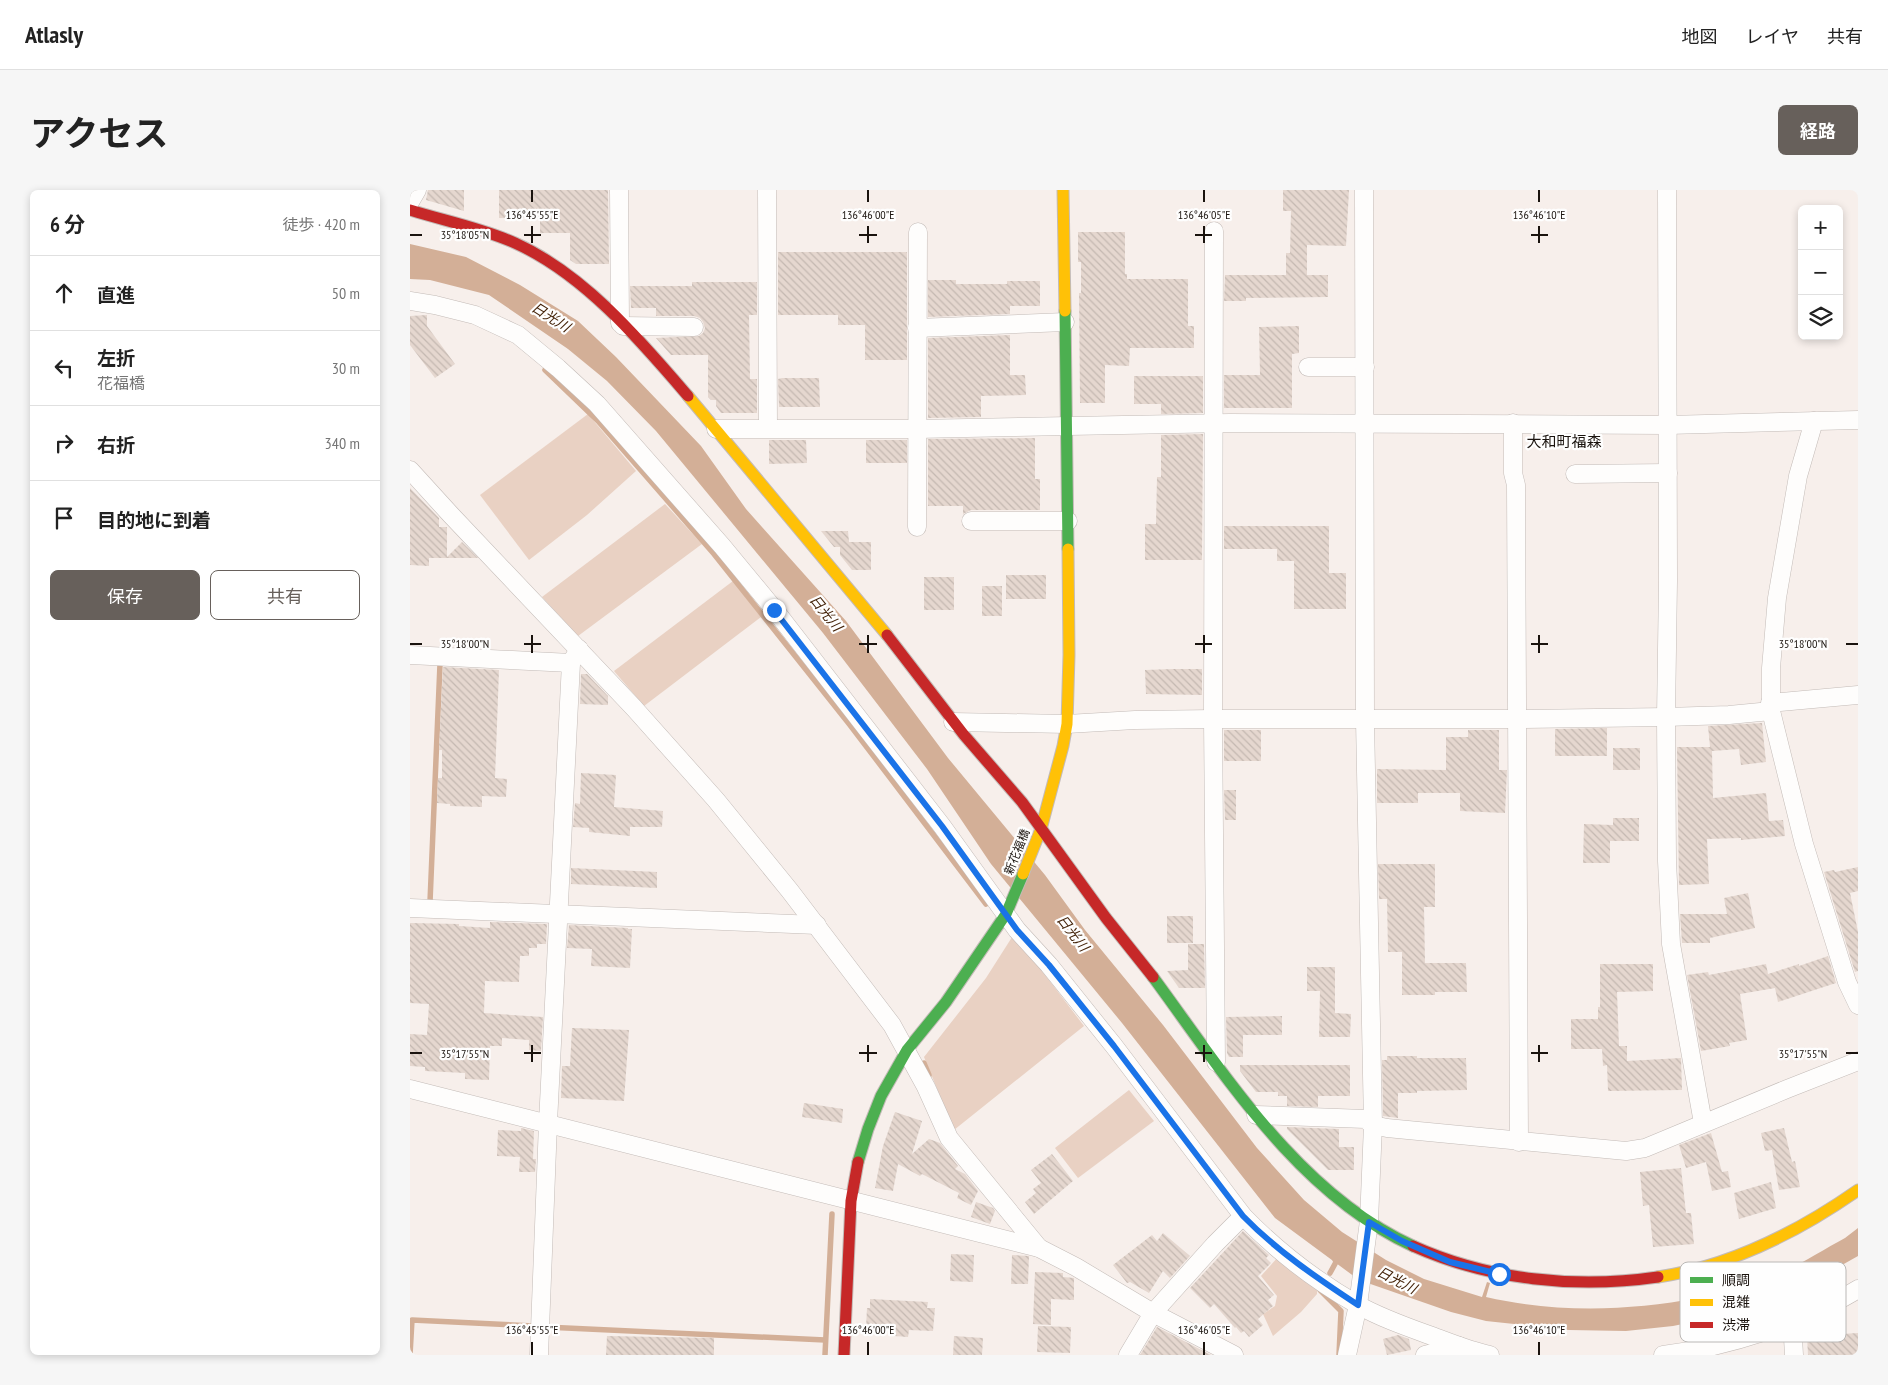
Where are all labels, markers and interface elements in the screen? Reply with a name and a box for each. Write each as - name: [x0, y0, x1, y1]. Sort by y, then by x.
- text: Atlasly: [25, 19, 83, 50]
- text: 地図: [1682, 25, 1718, 48]
- text: レイヤ: [1746, 25, 1799, 48]
- text: 共有: [1827, 25, 1863, 48]
- button: 経路: [1778, 105, 1858, 155]
- text: アクセス: [30, 110, 168, 156]
- map controls: [1798, 205, 1843, 340]
- button: +: [1798, 205, 1843, 250]
- text: 136°45'55"E: [506, 207, 558, 222]
- text: 136°46'00"E: [842, 207, 894, 222]
- text: 136°46'05"E: [1178, 207, 1230, 222]
- text: 136°46'10"E: [1513, 207, 1565, 222]
- text: 6 分: [50, 211, 85, 238]
- text: 徒歩 · 420 m: [282, 214, 360, 234]
- text: 35°18'05"N: [441, 227, 489, 242]
- button: −: [1798, 250, 1843, 295]
- icon: ahead: [50, 279, 78, 307]
- text: 直進: [97, 283, 135, 307]
- text: 50 m: [332, 283, 360, 303]
- button: layers: [1798, 295, 1843, 340]
- water label: 日光川: [528, 298, 575, 337]
- text: 左折: [97, 346, 135, 370]
- icon: left: [50, 354, 78, 382]
- text: 30 m: [332, 358, 360, 378]
- text: 花福橋: [97, 373, 145, 393]
- icon: right: [50, 429, 78, 457]
- district label: 大和町福森: [1526, 432, 1602, 451]
- text: 右折: [97, 433, 135, 457]
- text: 340 m: [325, 433, 360, 453]
- icon: arrive: [50, 504, 78, 532]
- text: 目的地に到着: [97, 508, 211, 532]
- button: 保存: [50, 570, 200, 620]
- button: 共有: [210, 570, 360, 620]
- water label: 日光川: [806, 591, 847, 637]
- route end: [763, 599, 786, 622]
- text: 35°18'00"N: [441, 636, 489, 651]
- text: 35°18'00"N: [1779, 636, 1827, 651]
- street label: 新花福橋: [1001, 827, 1032, 877]
- water label: 日光川: [1053, 911, 1094, 957]
- text: 35°17'55"N: [441, 1046, 489, 1061]
- text: 35°17'55"N: [1779, 1046, 1827, 1061]
- water label: 日光川: [1374, 1262, 1422, 1298]
- legend: [1680, 1262, 1846, 1342]
- route start: [1488, 1263, 1511, 1286]
- text: 順調: [1722, 1271, 1750, 1289]
- text: 混雑: [1722, 1293, 1750, 1311]
- text: 渋滞: [1722, 1316, 1750, 1334]
- text: 136°45'55"E: [506, 1322, 558, 1337]
- text: 136°46'00"E: [842, 1322, 894, 1337]
- text: 136°46'05"E: [1178, 1322, 1230, 1337]
- text: 136°46'10"E: [1513, 1322, 1565, 1337]

